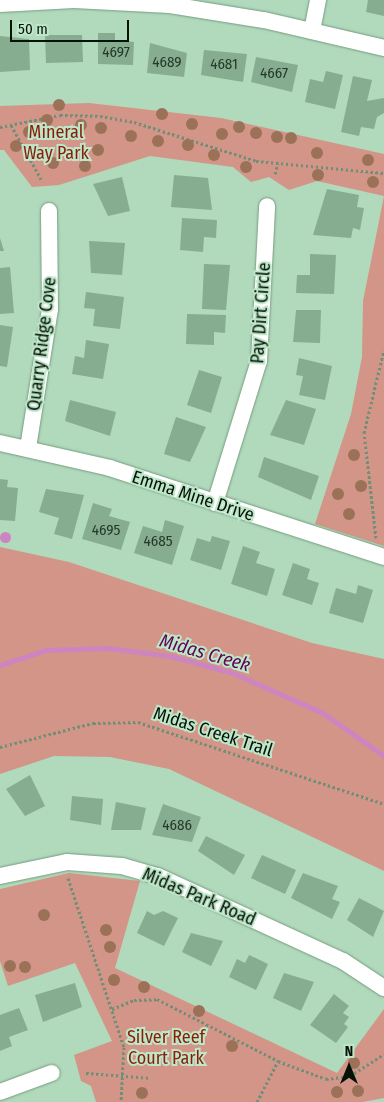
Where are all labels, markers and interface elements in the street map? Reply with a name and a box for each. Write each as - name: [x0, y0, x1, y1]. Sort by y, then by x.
- scale bar: [12, 10, 131, 42]
- text: 50 m: [18, 20, 48, 38]
- house number: 4697: [102, 44, 130, 62]
- house number: 4689: [152, 54, 182, 72]
- house number: 4681: [210, 56, 238, 74]
- house number: 4667: [260, 65, 288, 83]
- park label: Mineral Way Park: [23, 122, 89, 164]
- street label: Pay Dirt Circle: [247, 262, 275, 364]
- street label: Quarry Ridge Cove: [23, 276, 61, 412]
- street label: Emma Mine Drive: [129, 466, 257, 526]
- house number: 4695: [92, 522, 120, 540]
- house number: 4685: [143, 533, 173, 551]
- water label: Midas Creek: [157, 629, 253, 677]
- street label: Midas Creek Trail: [151, 703, 275, 761]
- house number: 4686: [162, 817, 192, 835]
- street label: Midas Park Road: [139, 863, 259, 931]
- park label: Silver Reef Court Park: [127, 1027, 205, 1070]
- north arrow: [324, 1042, 374, 1092]
- text: N: [345, 1043, 353, 1060]

